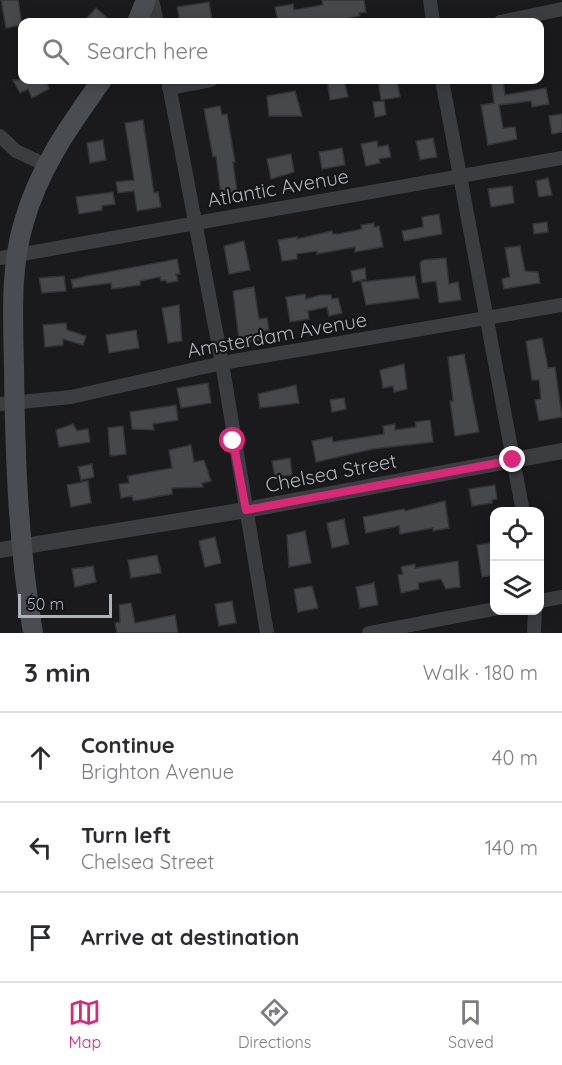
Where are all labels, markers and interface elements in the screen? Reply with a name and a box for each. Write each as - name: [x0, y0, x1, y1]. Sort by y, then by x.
- search box: [18, 18, 544, 84]
- icon: search: [39, 35, 72, 68]
- text: Search here: [87, 37, 208, 65]
- street label: Atlantic Avenue: [205, 163, 351, 212]
- street label: Amsterdam Avenue: [185, 306, 369, 363]
- route start: [219, 427, 245, 453]
- route end: [499, 446, 525, 472]
- street label: Chelsea Street: [263, 447, 399, 497]
- map controls: [490, 507, 544, 615]
- button: locate: [490, 507, 544, 561]
- button: layers: [490, 561, 544, 615]
- scale bar: [18, 591, 112, 618]
- text: 50 m: [27, 594, 64, 614]
- text: 3 min: [24, 656, 91, 689]
- text: Walk · 180 m: [423, 660, 538, 685]
- text: Continue: [81, 731, 175, 759]
- icon: ahead: [24, 741, 57, 774]
- text: 40 m: [492, 745, 538, 770]
- text: Brighton Avenue: [81, 759, 234, 784]
- text: Turn left: [81, 821, 171, 849]
- icon: left: [24, 831, 57, 864]
- text: 140 m: [485, 835, 538, 860]
- text: Chelsea Street: [81, 849, 214, 874]
- icon: arrive: [24, 921, 57, 954]
- text: Arrive at destination: [81, 923, 299, 951]
- tab: Map: [68, 996, 101, 1052]
- tab: Directions: [238, 996, 311, 1052]
- tab: Saved: [448, 996, 494, 1052]

